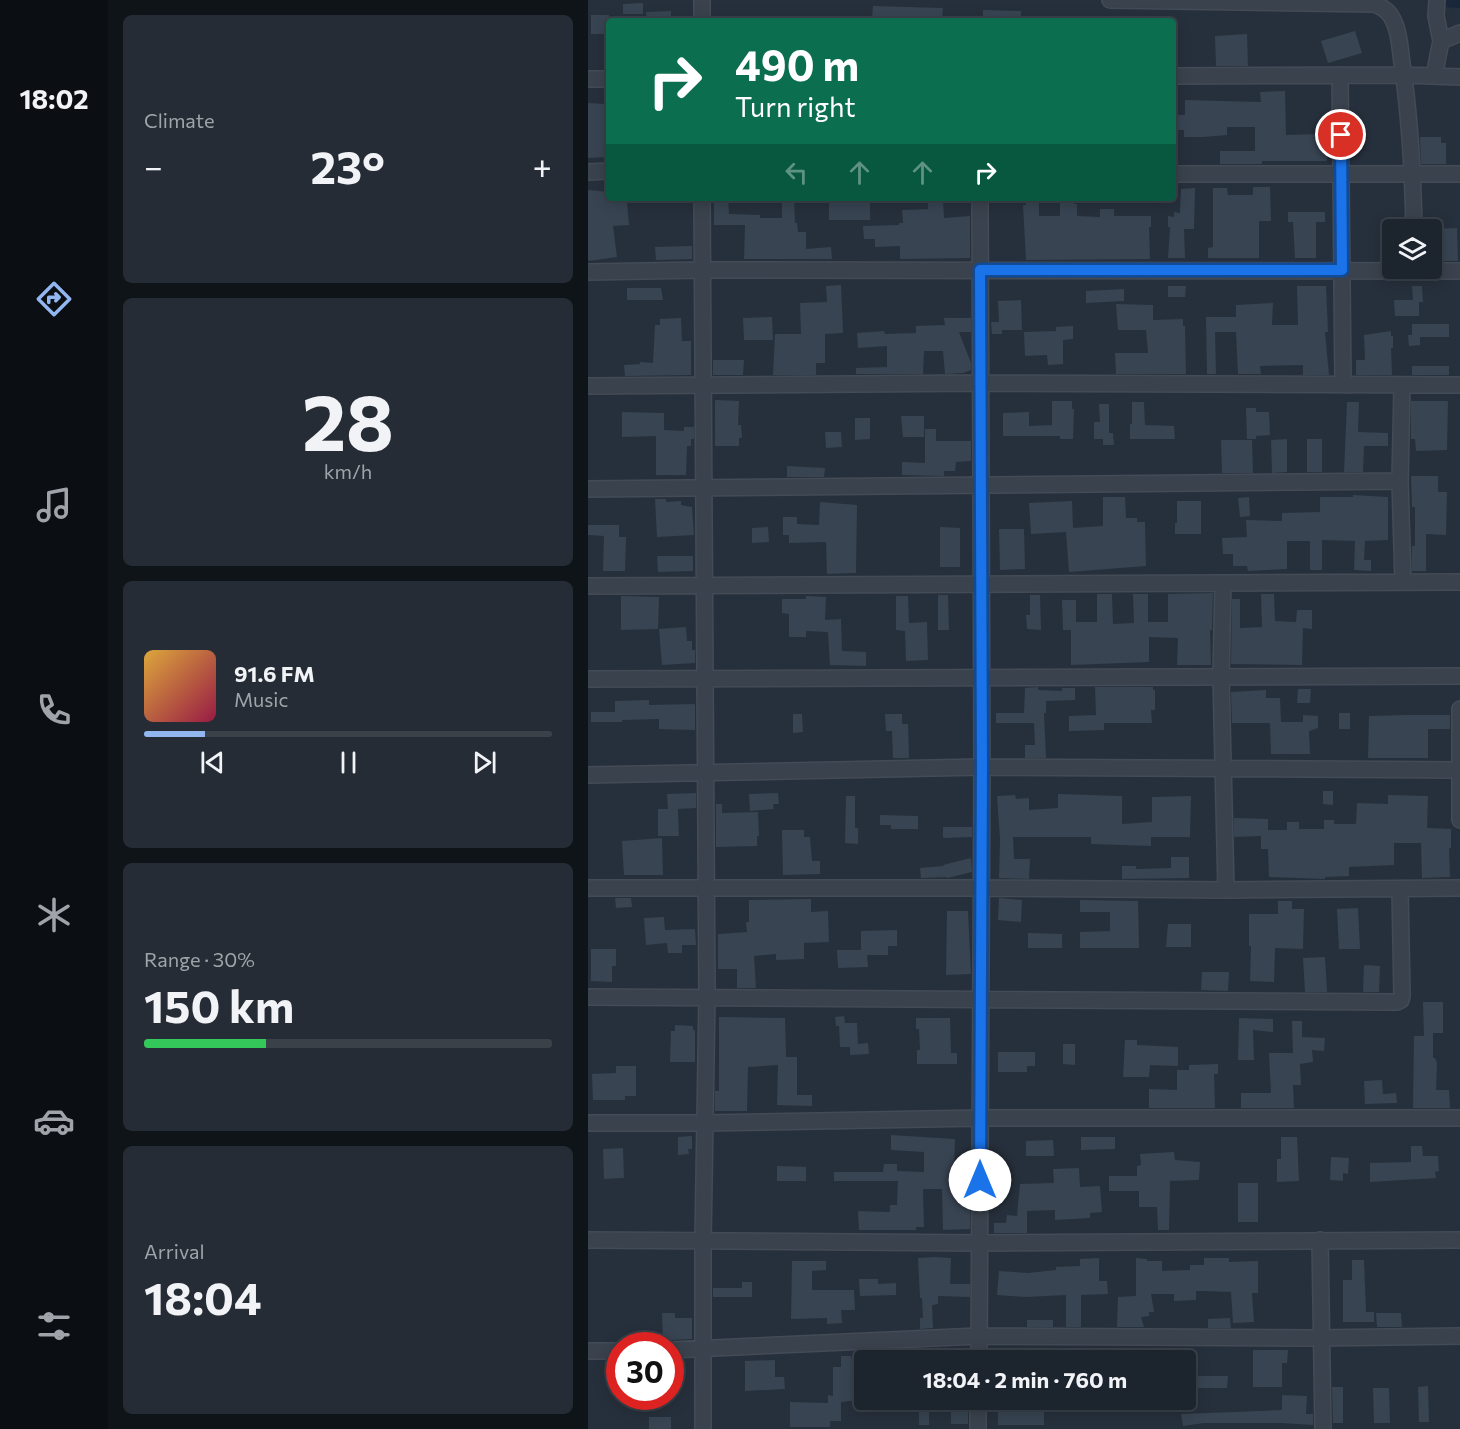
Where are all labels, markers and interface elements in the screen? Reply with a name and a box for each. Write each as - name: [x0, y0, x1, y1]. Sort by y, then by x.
- text: 490 m: [735, 38, 859, 90]
- icon: right: [636, 42, 714, 120]
- text: 18:02: [19, 82, 89, 115]
- text: Turn right: [735, 90, 855, 123]
- text: Climate: [144, 108, 214, 132]
- pin: [1315, 109, 1366, 160]
- icon: arrive: [1324, 118, 1357, 151]
- text: 23°: [311, 138, 385, 193]
- text: −: [144, 145, 163, 186]
- text: +: [533, 145, 552, 186]
- icon: left: [780, 156, 813, 189]
- icon: ahead: [843, 156, 876, 189]
- icon: ahead: [906, 156, 939, 189]
- icon: right: [969, 156, 1002, 189]
- map controls: [1382, 219, 1442, 279]
- button: layers: [1382, 219, 1442, 279]
- icon: directions: [33, 278, 75, 320]
- text: 28: [302, 372, 394, 467]
- text: km/h: [324, 459, 372, 483]
- icon: music: [33, 484, 75, 526]
- text: 91.6 FM: [234, 660, 315, 687]
- text: Music: [234, 687, 288, 711]
- icon: phone: [33, 689, 75, 731]
- icon: previous: [196, 746, 229, 779]
- icon: pause: [332, 746, 365, 779]
- icon: next: [468, 746, 501, 779]
- icon: climate: [33, 894, 75, 936]
- text: Range · 30%: [144, 947, 255, 971]
- text: 150 km: [144, 977, 294, 1032]
- icon: car: [33, 1100, 75, 1142]
- position arrow: [948, 1148, 1012, 1212]
- text: Arrival: [144, 1239, 205, 1263]
- text: 18:04: [144, 1269, 262, 1324]
- icon: filters: [33, 1305, 75, 1347]
- speed limit sign: 30: [606, 1332, 684, 1410]
- text: 18:04 · 2 min · 760 m: [923, 1366, 1127, 1393]

